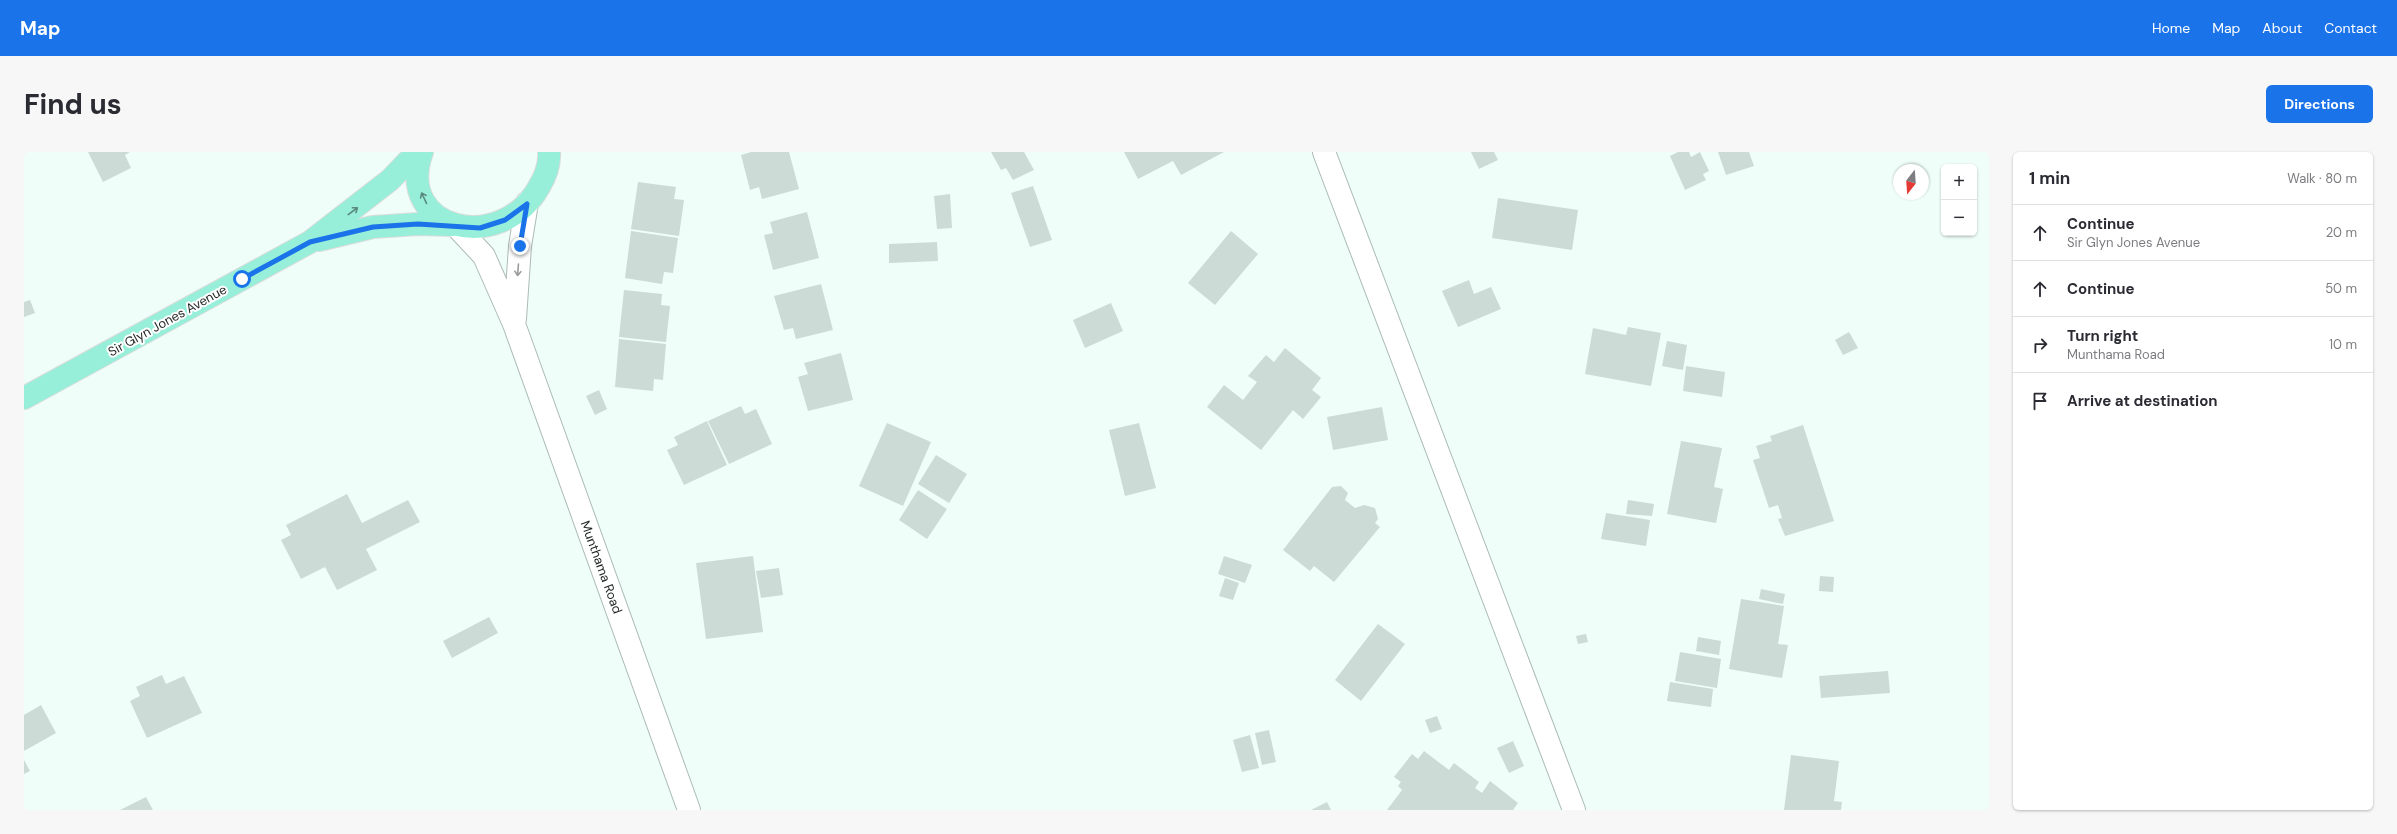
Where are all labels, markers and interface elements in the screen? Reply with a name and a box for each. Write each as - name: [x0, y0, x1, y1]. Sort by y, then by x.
- text: Map: [20, 16, 60, 41]
- text: Home: [2152, 19, 2190, 37]
- text: Map: [2212, 19, 2240, 37]
- text: About: [2262, 19, 2302, 37]
- text: Contact: [2324, 19, 2377, 37]
- button: Directions: [2266, 85, 2373, 123]
- text: Find us: [24, 86, 122, 123]
- north arrow: [1893, 164, 1929, 200]
- map controls: [1941, 164, 1977, 236]
- button: +: [1941, 164, 1977, 200]
- text: 1 min: [2029, 167, 2070, 189]
- text: Walk · 80 m: [2287, 170, 2357, 187]
- one-way arrow: [420, 193, 427, 205]
- button: −: [1941, 200, 1977, 236]
- one-way arrow: [347, 206, 358, 215]
- text: Continue: [2067, 214, 2135, 234]
- icon: ahead: [2029, 222, 2051, 244]
- text: 20 m: [2326, 224, 2357, 241]
- text: Sir Glyn Jones Avenue: [2067, 234, 2200, 251]
- route end: [511, 237, 529, 255]
- one-way arrow: [515, 263, 522, 276]
- route start: [233, 270, 251, 288]
- icon: ahead: [2029, 278, 2051, 300]
- text: Continue: [2067, 279, 2135, 299]
- text: 50 m: [2325, 280, 2357, 297]
- street label: Sir Glyn Jones Avenue: [105, 281, 230, 360]
- text: Turn right: [2067, 326, 2138, 346]
- icon: right: [2029, 334, 2051, 356]
- text: 10 m: [2329, 336, 2357, 353]
- text: Munthama Road: [2067, 346, 2165, 363]
- icon: arrive: [2029, 390, 2051, 412]
- text: Arrive at destination: [2067, 391, 2218, 411]
- street label: Munthama Road: [577, 518, 626, 616]

